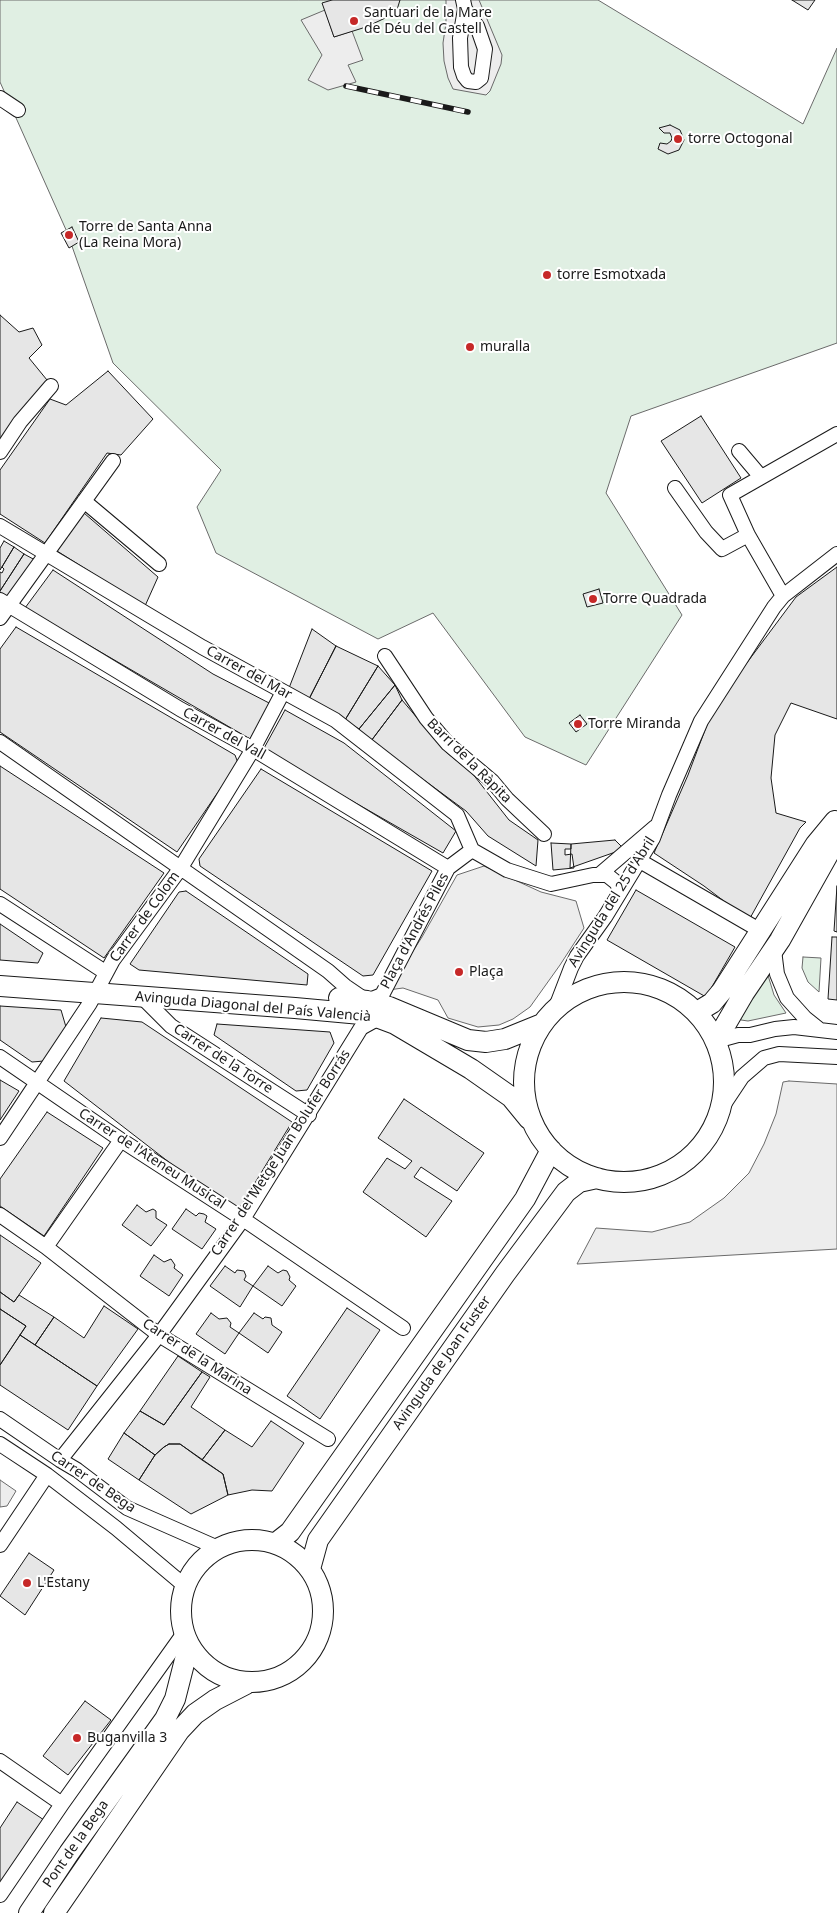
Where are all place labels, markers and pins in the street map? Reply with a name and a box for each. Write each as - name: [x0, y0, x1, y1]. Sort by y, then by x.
- place label: Santuari de la Mare de Déu del Castell: [364, 5, 492, 38]
- marker: Santuari de la Mare de Déu del Castell: [348, 15, 360, 27]
- place label: torre Octogonal: [688, 131, 793, 147]
- marker: torre Octogonal: [672, 133, 684, 145]
- place label: Torre de Santa Anna (La Reina Mora): [79, 219, 212, 252]
- marker: Torre de Santa Anna (La Reina Mora): [63, 229, 75, 241]
- place label: torre Esmotxada: [557, 267, 666, 283]
- marker: torre Esmotxada: [541, 269, 553, 281]
- place label: muralla: [480, 339, 530, 355]
- marker: muralla: [464, 341, 476, 353]
- place label: Torre Quadrada: [603, 591, 707, 607]
- marker: Torre Quadrada: [587, 593, 599, 605]
- place label: Torre Miranda: [588, 716, 681, 732]
- marker: Torre Miranda: [572, 718, 584, 730]
- place label: Plaça: [469, 964, 504, 980]
- marker: Plaça: [453, 966, 465, 978]
- place label: L'Estany: [37, 1575, 90, 1591]
- marker: L'Estany: [21, 1577, 33, 1589]
- place label: Buganvilla 3: [87, 1730, 167, 1746]
- marker: Buganvilla 3: [71, 1732, 83, 1744]

